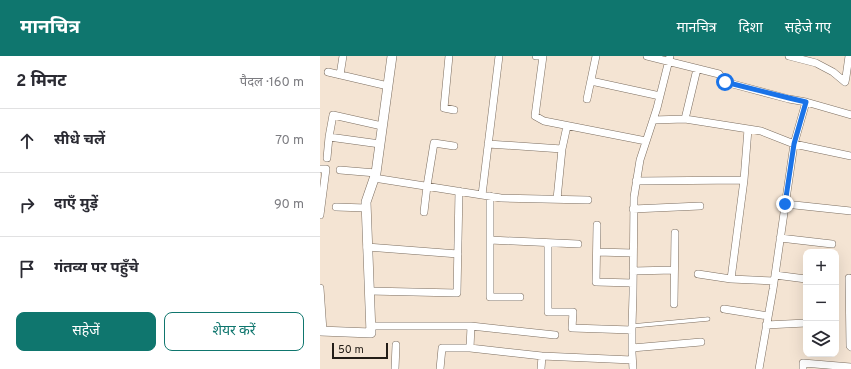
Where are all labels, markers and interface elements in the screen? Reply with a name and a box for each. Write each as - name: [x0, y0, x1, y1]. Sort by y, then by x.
- text: मानचित्र: [20, 16, 80, 40]
- text: मानचित्र: [677, 20, 717, 37]
- text: दिशा: [739, 20, 763, 37]
- text: सहेजे गए: [785, 20, 831, 37]
- text: 2 मिनट: [16, 71, 66, 93]
- route start: [716, 73, 734, 91]
- text: पैदल · 160 m: [240, 75, 304, 91]
- icon: ahead: [16, 130, 38, 152]
- text: सीधे चलें: [54, 131, 105, 150]
- text: 70 m: [275, 133, 304, 149]
- icon: right: [16, 194, 38, 216]
- text: दाएँ मुड़ें: [54, 195, 98, 214]
- route end: [776, 195, 794, 213]
- text: 90 m: [274, 197, 304, 213]
- map controls: [803, 249, 839, 357]
- button: +: [803, 249, 839, 285]
- icon: arrive: [16, 258, 38, 280]
- text: गंतव्य पर पहुँचे: [54, 259, 139, 278]
- button: −: [803, 285, 839, 321]
- button: सहेजें: [16, 312, 156, 351]
- button: शेयर करें: [164, 312, 304, 351]
- button: layers: [803, 321, 839, 357]
- scale bar: [332, 341, 388, 360]
- text: 50 m: [338, 343, 364, 357]

